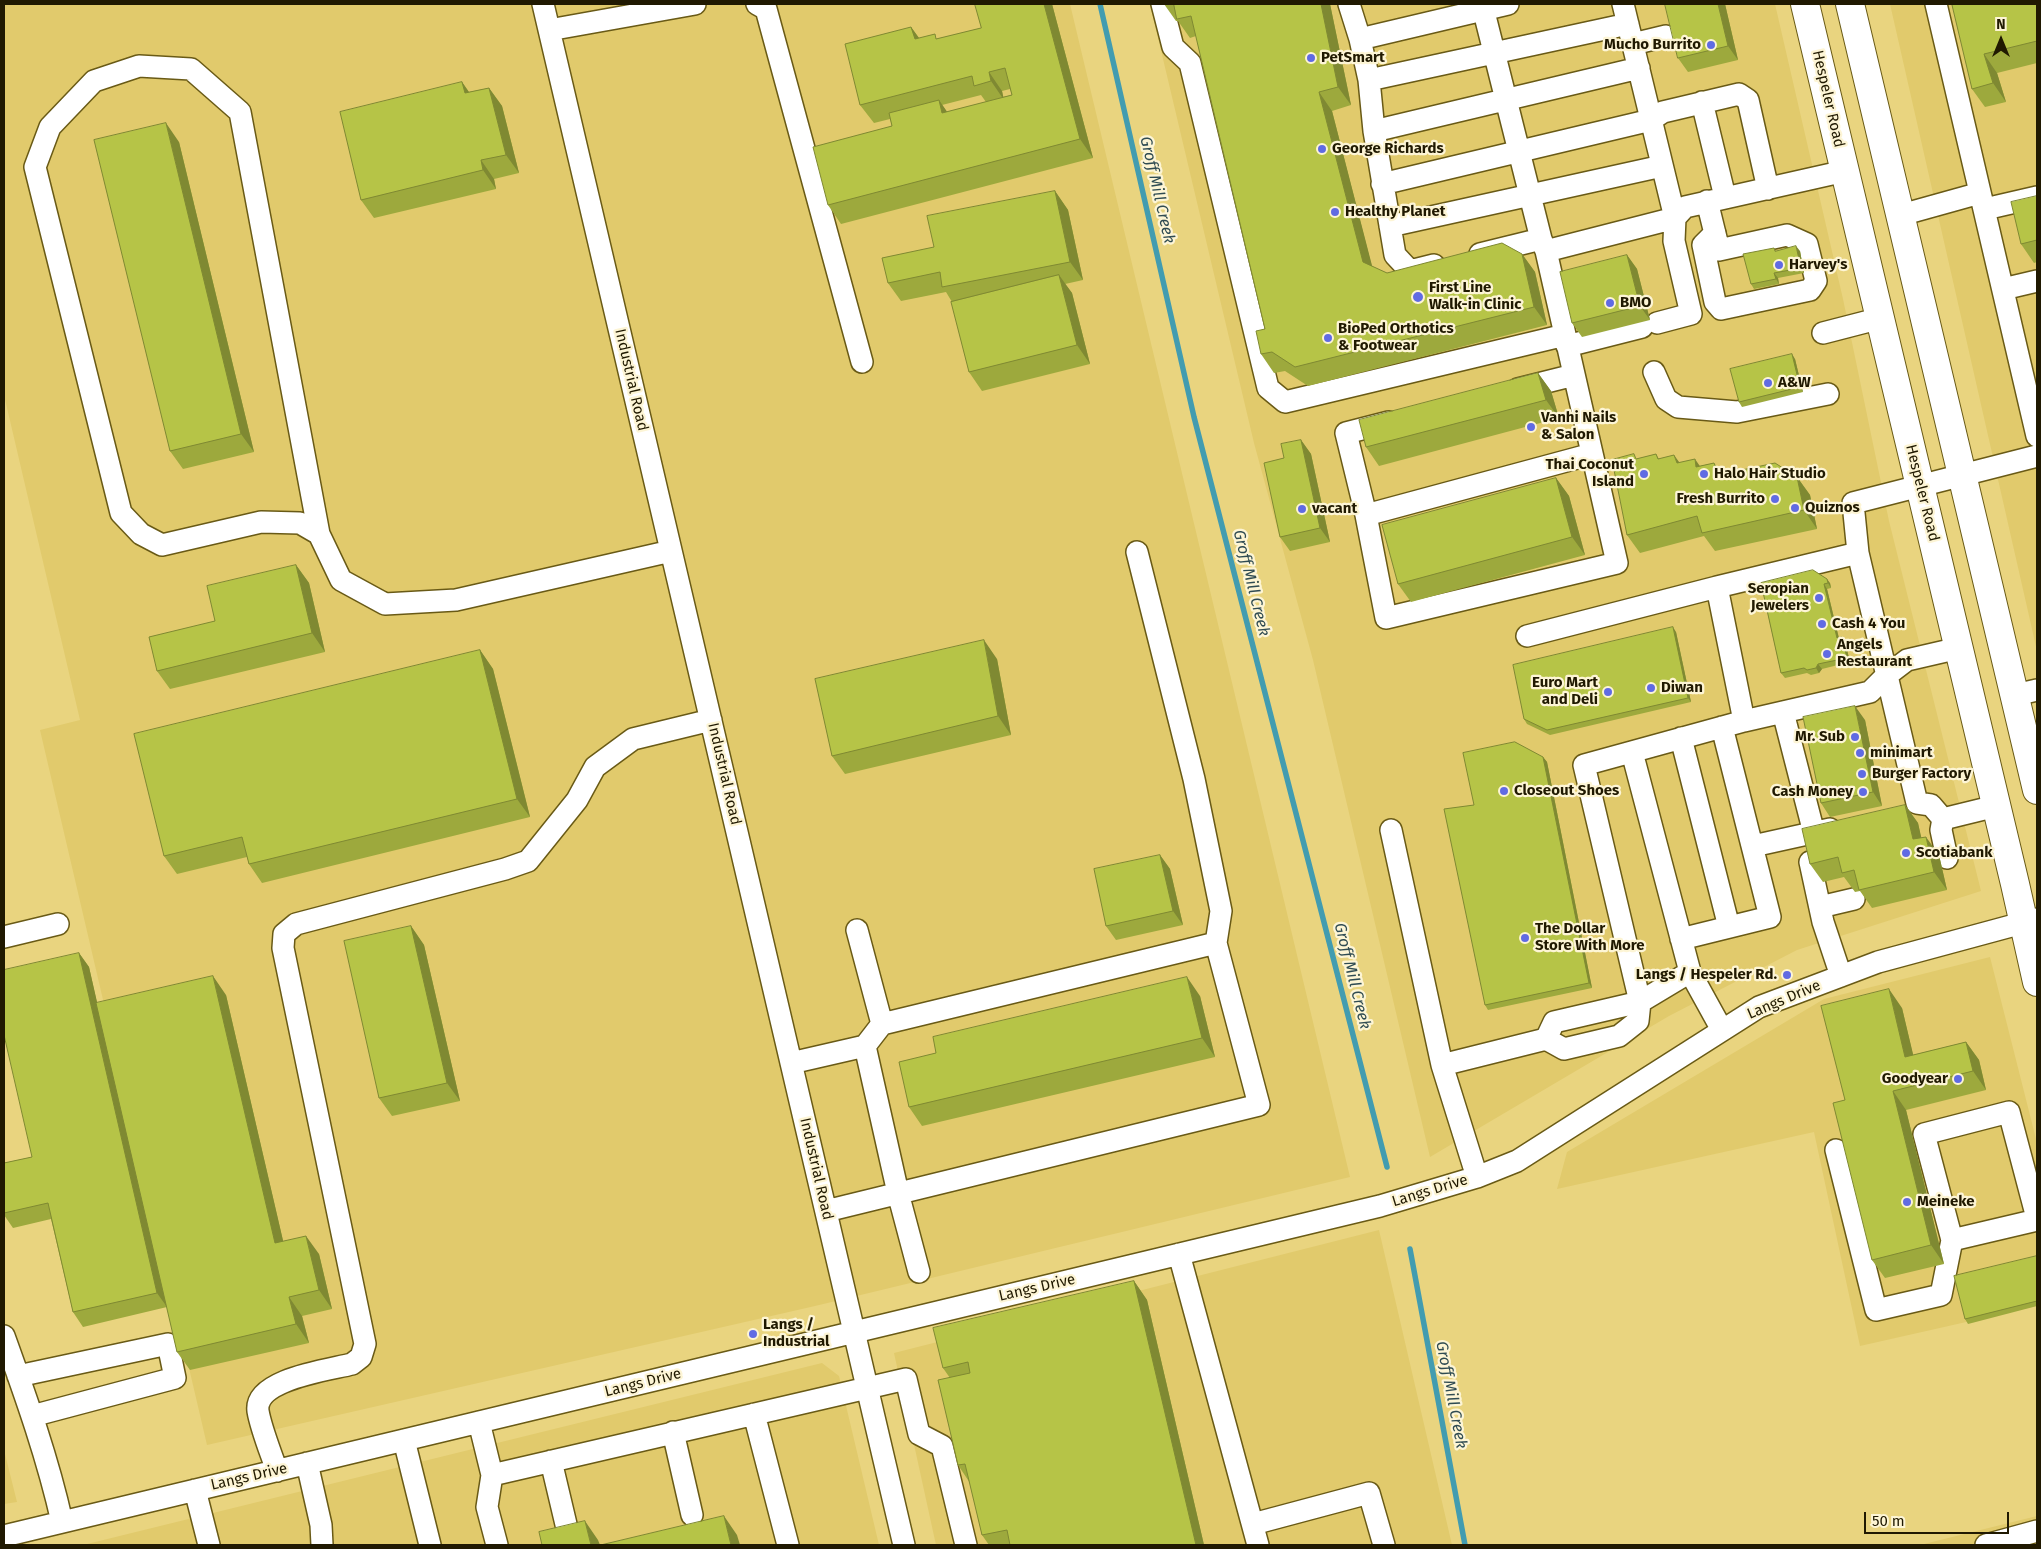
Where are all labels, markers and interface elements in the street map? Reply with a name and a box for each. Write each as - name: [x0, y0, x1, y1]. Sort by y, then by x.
- north arrow: [1976, 15, 2026, 65]
- text: N: [1996, 16, 2006, 33]
- place label: Mucho Burrito: [1604, 36, 1701, 54]
- marker: Mucho Burrito: [1705, 39, 1717, 51]
- place label: PetSmart: [1321, 49, 1385, 67]
- street label: Hespeler Road: [1808, 49, 1848, 149]
- marker: PetSmart: [1305, 52, 1317, 64]
- water label: Groff Mill Creek: [1135, 135, 1179, 245]
- place label: George Richards: [1332, 140, 1444, 158]
- marker: George Richards: [1316, 143, 1328, 155]
- place label: Healthy Planet: [1345, 203, 1445, 221]
- marker: Healthy Planet: [1329, 206, 1341, 218]
- place label: Harvey's: [1789, 256, 1847, 274]
- marker: Harvey's: [1773, 259, 1785, 271]
- place label: First Line Walk-in Clinic: [1429, 279, 1521, 314]
- marker: First Line Walk-in Clinic: [1411, 290, 1425, 304]
- place label: BMO: [1620, 294, 1651, 312]
- marker: BMO: [1604, 297, 1616, 309]
- place label: BioPed Orthotics & Footwear: [1338, 320, 1454, 355]
- street label: Industrial Road: [610, 327, 652, 433]
- marker: BioPed Orthotics & Footwear: [1322, 332, 1334, 344]
- place label: A&W: [1778, 374, 1811, 392]
- marker: A&W: [1762, 377, 1774, 389]
- place label: Vanhi Nails & Salon: [1541, 409, 1616, 444]
- marker: Vanhi Nails & Salon: [1525, 421, 1537, 433]
- street label: Hespeler Road: [1901, 443, 1943, 543]
- place label: Thai Coconut Island: [1545, 456, 1634, 491]
- place label: Halo Hair Studio: [1714, 465, 1826, 483]
- marker: Thai Coconut Island: [1638, 468, 1650, 480]
- marker: Halo Hair Studio: [1698, 468, 1710, 480]
- place label: Fresh Burrito: [1677, 490, 1765, 508]
- marker: Fresh Burrito: [1769, 493, 1781, 505]
- place label: Quiznos: [1805, 499, 1860, 517]
- place label: vacant: [1312, 500, 1357, 518]
- marker: Quiznos: [1789, 502, 1801, 514]
- marker: vacant: [1296, 503, 1308, 515]
- water label: Groff Mill Creek: [1228, 528, 1274, 638]
- place label: Seropian Jewelers: [1748, 580, 1809, 615]
- marker: Seropian Jewelers: [1813, 592, 1825, 604]
- place label: Cash 4 You: [1832, 615, 1905, 633]
- marker: Cash 4 You: [1816, 618, 1828, 630]
- place label: Angels Restaurant: [1837, 636, 1912, 671]
- marker: Angels Restaurant: [1821, 648, 1833, 660]
- place label: Euro Mart and Deli: [1532, 674, 1598, 709]
- place label: Diwan: [1661, 679, 1703, 697]
- marker: Diwan: [1645, 682, 1657, 694]
- marker: Euro Mart and Deli: [1602, 686, 1614, 698]
- street label: Industrial Road: [703, 721, 745, 827]
- place label: Mr. Sub: [1795, 728, 1845, 746]
- marker: Mr. Sub: [1849, 731, 1861, 743]
- place label: minimart: [1870, 744, 1932, 762]
- marker: minimart: [1854, 747, 1866, 759]
- place label: Burger Factory: [1872, 765, 1971, 783]
- marker: Burger Factory: [1856, 768, 1868, 780]
- place label: Closeout Shoes: [1514, 782, 1619, 800]
- place label: Cash Money: [1772, 783, 1853, 801]
- marker: Closeout Shoes: [1498, 785, 1510, 797]
- marker: Cash Money: [1857, 786, 1869, 798]
- place label: Scotiabank: [1916, 844, 1992, 862]
- marker: Scotiabank: [1900, 847, 1912, 859]
- place label: The Dollar Store With More: [1535, 920, 1645, 955]
- water label: Groff Mill Creek: [1329, 921, 1375, 1031]
- marker: The Dollar Store With More: [1519, 932, 1531, 944]
- place label: Langs / Hespeler Rd.: [1636, 966, 1777, 984]
- marker: Langs / Hespeler Rd.: [1781, 969, 1793, 981]
- street label: Langs Drive: [1745, 976, 1823, 1024]
- place label: Goodyear: [1882, 1070, 1948, 1088]
- marker: Goodyear: [1952, 1073, 1964, 1085]
- street label: Industrial Road: [795, 1116, 837, 1222]
- street label: Langs Drive: [1390, 1171, 1470, 1211]
- place label: Meineke: [1917, 1193, 1975, 1211]
- marker: Meineke: [1901, 1196, 1913, 1208]
- street label: Langs Drive: [997, 1270, 1077, 1306]
- place label: Langs / Industrial: [763, 1316, 829, 1351]
- marker: Langs / Industrial: [747, 1328, 759, 1340]
- water label: Groff Mill Creek: [1431, 1340, 1471, 1450]
- street label: Langs Drive: [603, 1365, 683, 1401]
- street label: Langs Drive: [209, 1459, 289, 1495]
- scale bar: [1866, 1502, 2011, 1534]
- text: 50 m: [1872, 1512, 1905, 1530]

